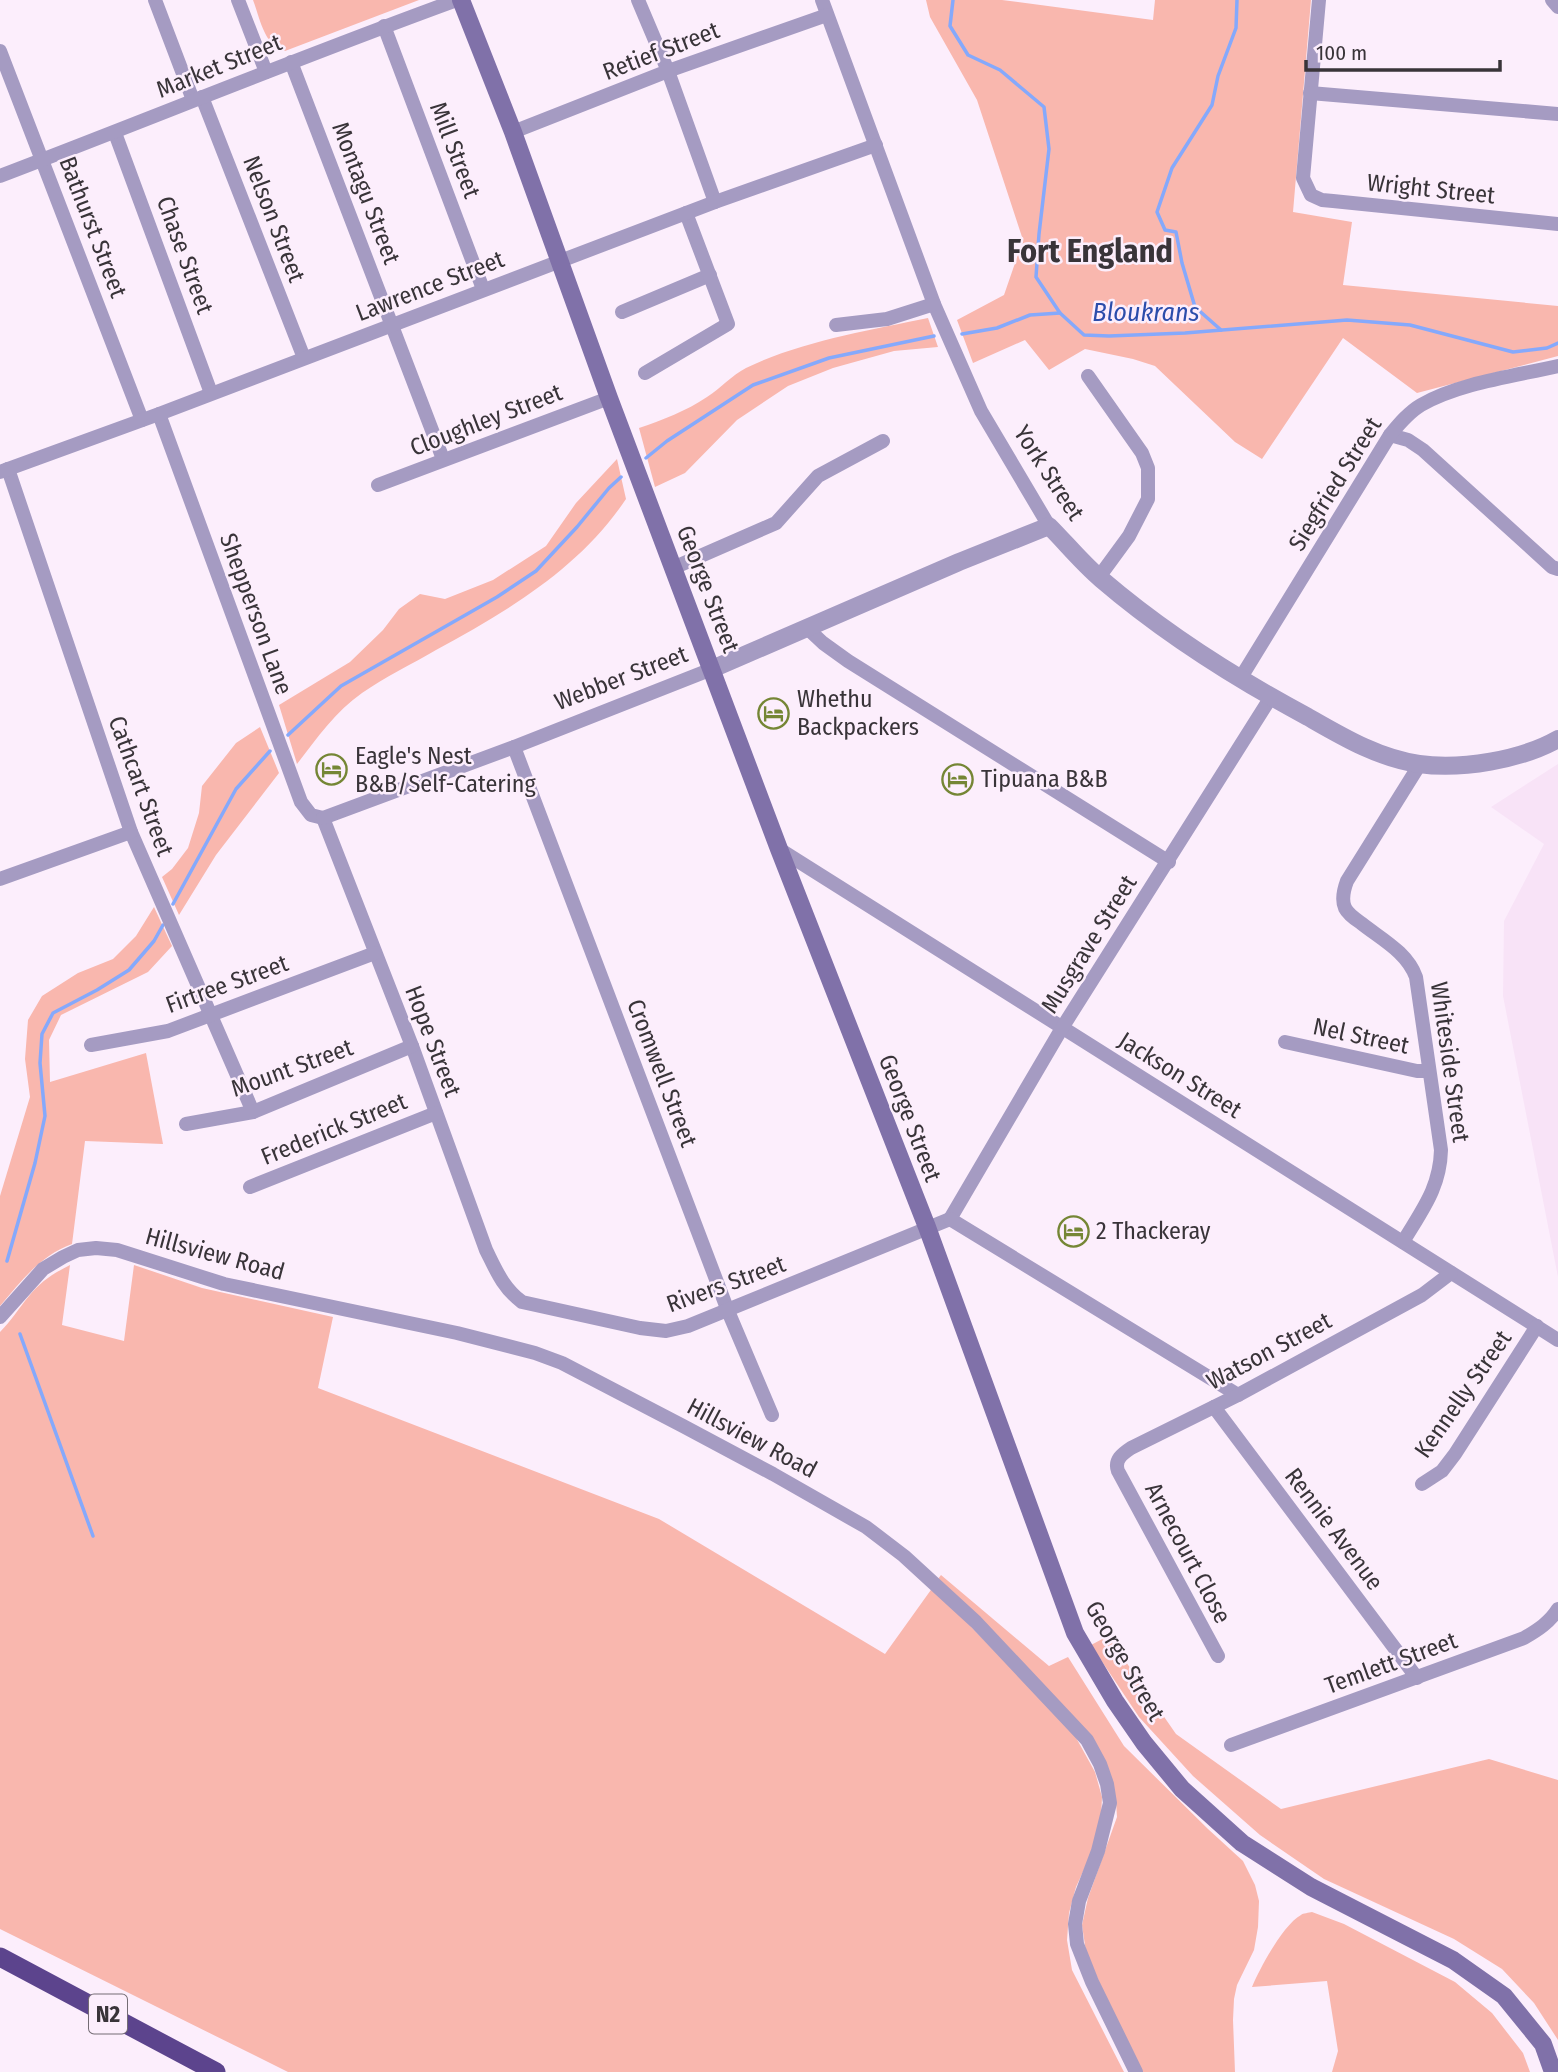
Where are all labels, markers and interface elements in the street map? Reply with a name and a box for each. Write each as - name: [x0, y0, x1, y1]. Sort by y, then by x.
- street label: Retief Street: [599, 16, 723, 86]
- street label: Market Street: [152, 28, 286, 104]
- scale bar: [1306, 28, 1500, 72]
- text: 100 m: [1316, 40, 1367, 66]
- street label: Mill Street: [424, 98, 486, 202]
- street label: Montagu Street: [326, 118, 406, 268]
- street label: Nelson Street: [237, 152, 311, 286]
- street label: Bathurst Street: [53, 153, 133, 302]
- street label: Wright Street: [1366, 168, 1497, 210]
- street label: Chase Street: [151, 192, 219, 318]
- district label: Fort England: [1007, 232, 1173, 270]
- street label: Lawrence Street: [352, 245, 508, 327]
- water label: Bloukrans: [1092, 297, 1200, 328]
- street label: Cloughley Street: [406, 378, 566, 462]
- street label: Siegfried Street: [1283, 412, 1387, 556]
- street label: York Street: [1008, 420, 1090, 526]
- street label: George Street: [671, 522, 745, 657]
- street label: Shepperson Lane: [214, 529, 298, 699]
- street label: Webber Street: [551, 640, 692, 716]
- place label: Whethu Backpackers: [797, 685, 919, 741]
- hotel icon: Whethu Backpackers: [757, 696, 791, 730]
- street label: Cathcart Street: [103, 712, 179, 860]
- place label: Eagle's Nest B&B/Self-Catering: [355, 742, 536, 798]
- hotel icon: Eagle's Nest B&B/Self-Catering: [315, 753, 349, 787]
- hotel icon: Tipuana B&B: [941, 762, 975, 796]
- place label: Tipuana B&B: [981, 765, 1108, 793]
- street label: Musgrave Street: [1035, 870, 1143, 1018]
- street label: Firtree Street: [162, 949, 292, 1019]
- street label: Whiteside Street: [1425, 980, 1475, 1144]
- street label: Hope Street: [399, 982, 467, 1101]
- street label: Cromwell Street: [621, 995, 703, 1151]
- street label: Nel Street: [1310, 1012, 1412, 1060]
- street label: Jackson Street: [1113, 1026, 1247, 1124]
- street label: Mount Street: [227, 1033, 357, 1103]
- street label: George Street: [873, 1051, 947, 1186]
- street label: Frederick Street: [257, 1087, 411, 1171]
- hotel icon: 2 Thackeray: [1056, 1214, 1090, 1248]
- place label: 2 Thackeray: [1096, 1217, 1211, 1245]
- street label: Hillsview Road: [142, 1222, 288, 1286]
- street label: Rivers Street: [663, 1250, 789, 1318]
- street label: Watson Street: [1202, 1306, 1336, 1396]
- street label: Kennelly Street: [1409, 1325, 1517, 1463]
- street label: Hillsview Road: [682, 1392, 822, 1484]
- street label: Rennie Avenue: [1279, 1462, 1389, 1596]
- street label: Arnecourt Close: [1139, 1478, 1237, 1628]
- street label: George Street: [1079, 1596, 1171, 1726]
- street label: Temlett Street: [1321, 1626, 1461, 1700]
- road number: N2: [89, 1994, 127, 2034]

